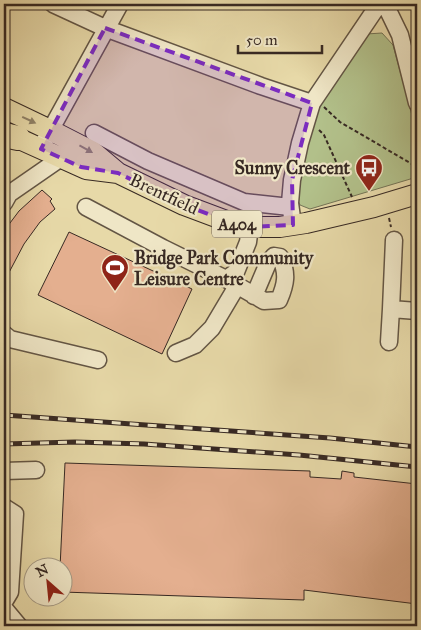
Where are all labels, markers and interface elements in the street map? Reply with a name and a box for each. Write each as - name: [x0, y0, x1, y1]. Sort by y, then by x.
- scale bar: [238, 22, 322, 54]
- text: 50 m: [246, 31, 278, 49]
- one-way arrow: [22, 117, 36, 125]
- one-way arrow: [79, 145, 93, 153]
- bus stop icon: Sunny Crescent: [354, 153, 384, 192]
- place label: Sunny Crescent: [235, 157, 351, 180]
- street label: Brentfield: [126, 168, 202, 220]
- road number: A404: [212, 210, 262, 238]
- place label: Bridge Park Community Leisure Centre: [134, 247, 315, 290]
- sports icon: Bridge Park Community Leisure Centre: [100, 253, 130, 292]
- north arrow: [22, 558, 72, 608]
- text: N: [33, 561, 52, 581]

